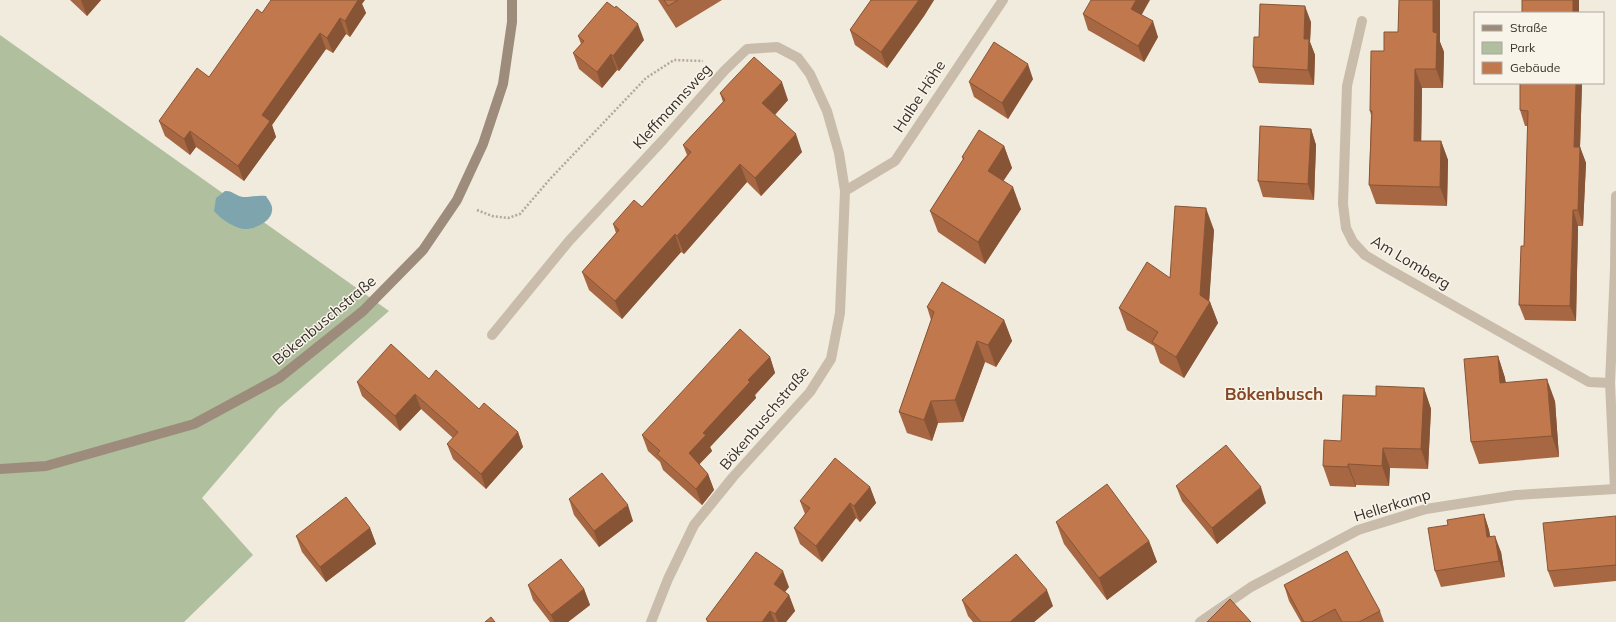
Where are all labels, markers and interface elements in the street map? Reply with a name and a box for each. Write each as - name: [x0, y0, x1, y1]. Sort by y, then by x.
- legend: [1474, 12, 1604, 84]
- text: Straße: [1510, 20, 1547, 35]
- text: Park: [1510, 40, 1536, 55]
- street label: Halbe Höhe: [889, 56, 949, 136]
- street label: Kleffmannsweg: [629, 59, 715, 153]
- text: Gebäude: [1510, 60, 1560, 75]
- street label: Am Lomberg: [1368, 231, 1454, 293]
- street label: Bökenbuschstraße: [268, 271, 380, 369]
- street label: Bökenbuschstraße: [715, 362, 813, 474]
- district label: Bökenbusch: [1225, 383, 1323, 404]
- street label: Hellerkamp: [1351, 484, 1433, 526]

